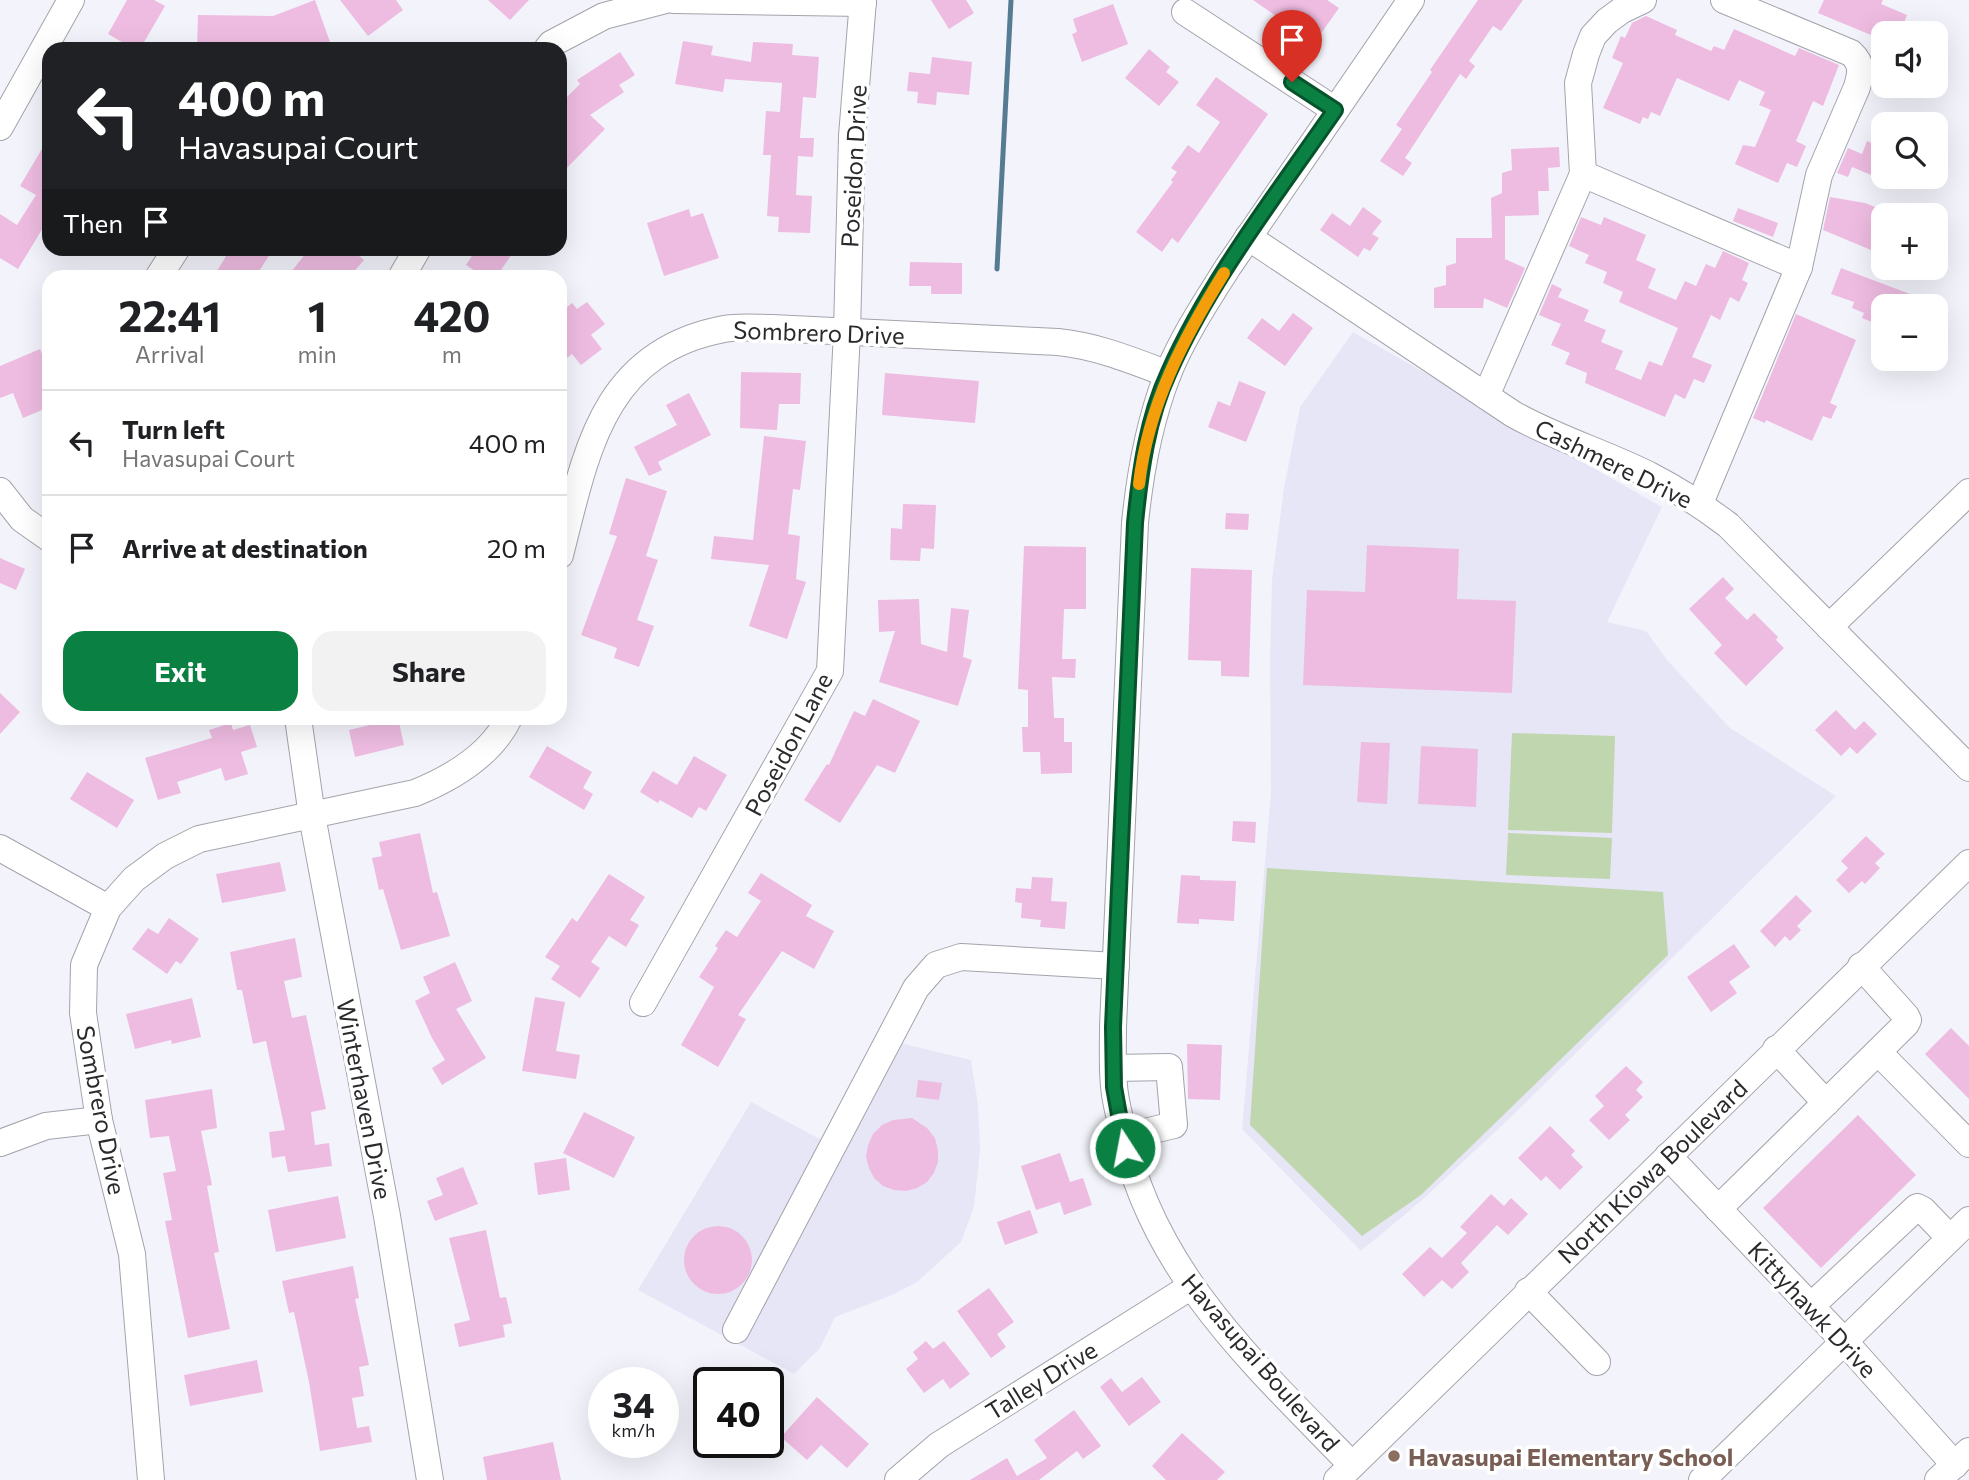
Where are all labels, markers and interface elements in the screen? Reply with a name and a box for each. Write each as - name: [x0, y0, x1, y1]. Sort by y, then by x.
- pin: [1262, 10, 1322, 82]
- icon: arrive: [1273, 21, 1311, 59]
- map controls: [1871, 21, 1948, 371]
- button: sound: [1871, 21, 1948, 98]
- text: 400 m: [178, 66, 325, 126]
- icon: left: [63, 70, 154, 161]
- street label: Poseidon Drive: [834, 84, 872, 248]
- button: search: [1871, 112, 1948, 189]
- text: Havasupai Court: [178, 126, 418, 166]
- icon: arrive: [137, 203, 175, 241]
- button: +: [1871, 203, 1948, 280]
- text: Then: [63, 207, 123, 238]
- text: 22:41: [119, 289, 221, 341]
- text: 1: [308, 289, 327, 341]
- text: 420: [413, 289, 490, 341]
- button: −: [1871, 294, 1948, 371]
- street label: Sombrero Drive: [733, 315, 905, 349]
- text: Arrival: [135, 340, 205, 368]
- text: min: [298, 340, 337, 368]
- text: m: [442, 340, 462, 368]
- street label: Cashmere Drive: [1530, 412, 1698, 514]
- text: Turn left: [122, 413, 225, 444]
- icon: left: [63, 424, 101, 462]
- text: 400 m: [469, 427, 546, 458]
- text: Havasupai Court: [122, 444, 295, 472]
- icon: arrive: [63, 529, 101, 567]
- text: Arrive at destination: [122, 532, 368, 563]
- text: 20 m: [487, 532, 546, 563]
- button: Exit: [63, 631, 298, 711]
- button: Share: [312, 631, 546, 711]
- street label: Poseidon Lane: [738, 668, 838, 820]
- street label: Winterhaven Drive: [331, 996, 399, 1202]
- street label: Sombrero Drive: [71, 1023, 133, 1197]
- street label: North Kiowa Boulevard: [1551, 1073, 1753, 1269]
- position arrow: [1088, 1111, 1162, 1185]
- street label: Kittyhawk Drive: [1743, 1235, 1883, 1383]
- street label: Havasupai Boulevard: [1176, 1267, 1346, 1457]
- street label: Talley Drive: [980, 1334, 1102, 1426]
- speed limit sign: 40: [693, 1367, 784, 1458]
- text: 34: [613, 1382, 654, 1425]
- text: km/h: [612, 1419, 655, 1441]
- place label: Havasupai Elementary School: [1408, 1442, 1733, 1471]
- marker: Havasupai Elementary School: [1386, 1448, 1402, 1464]

